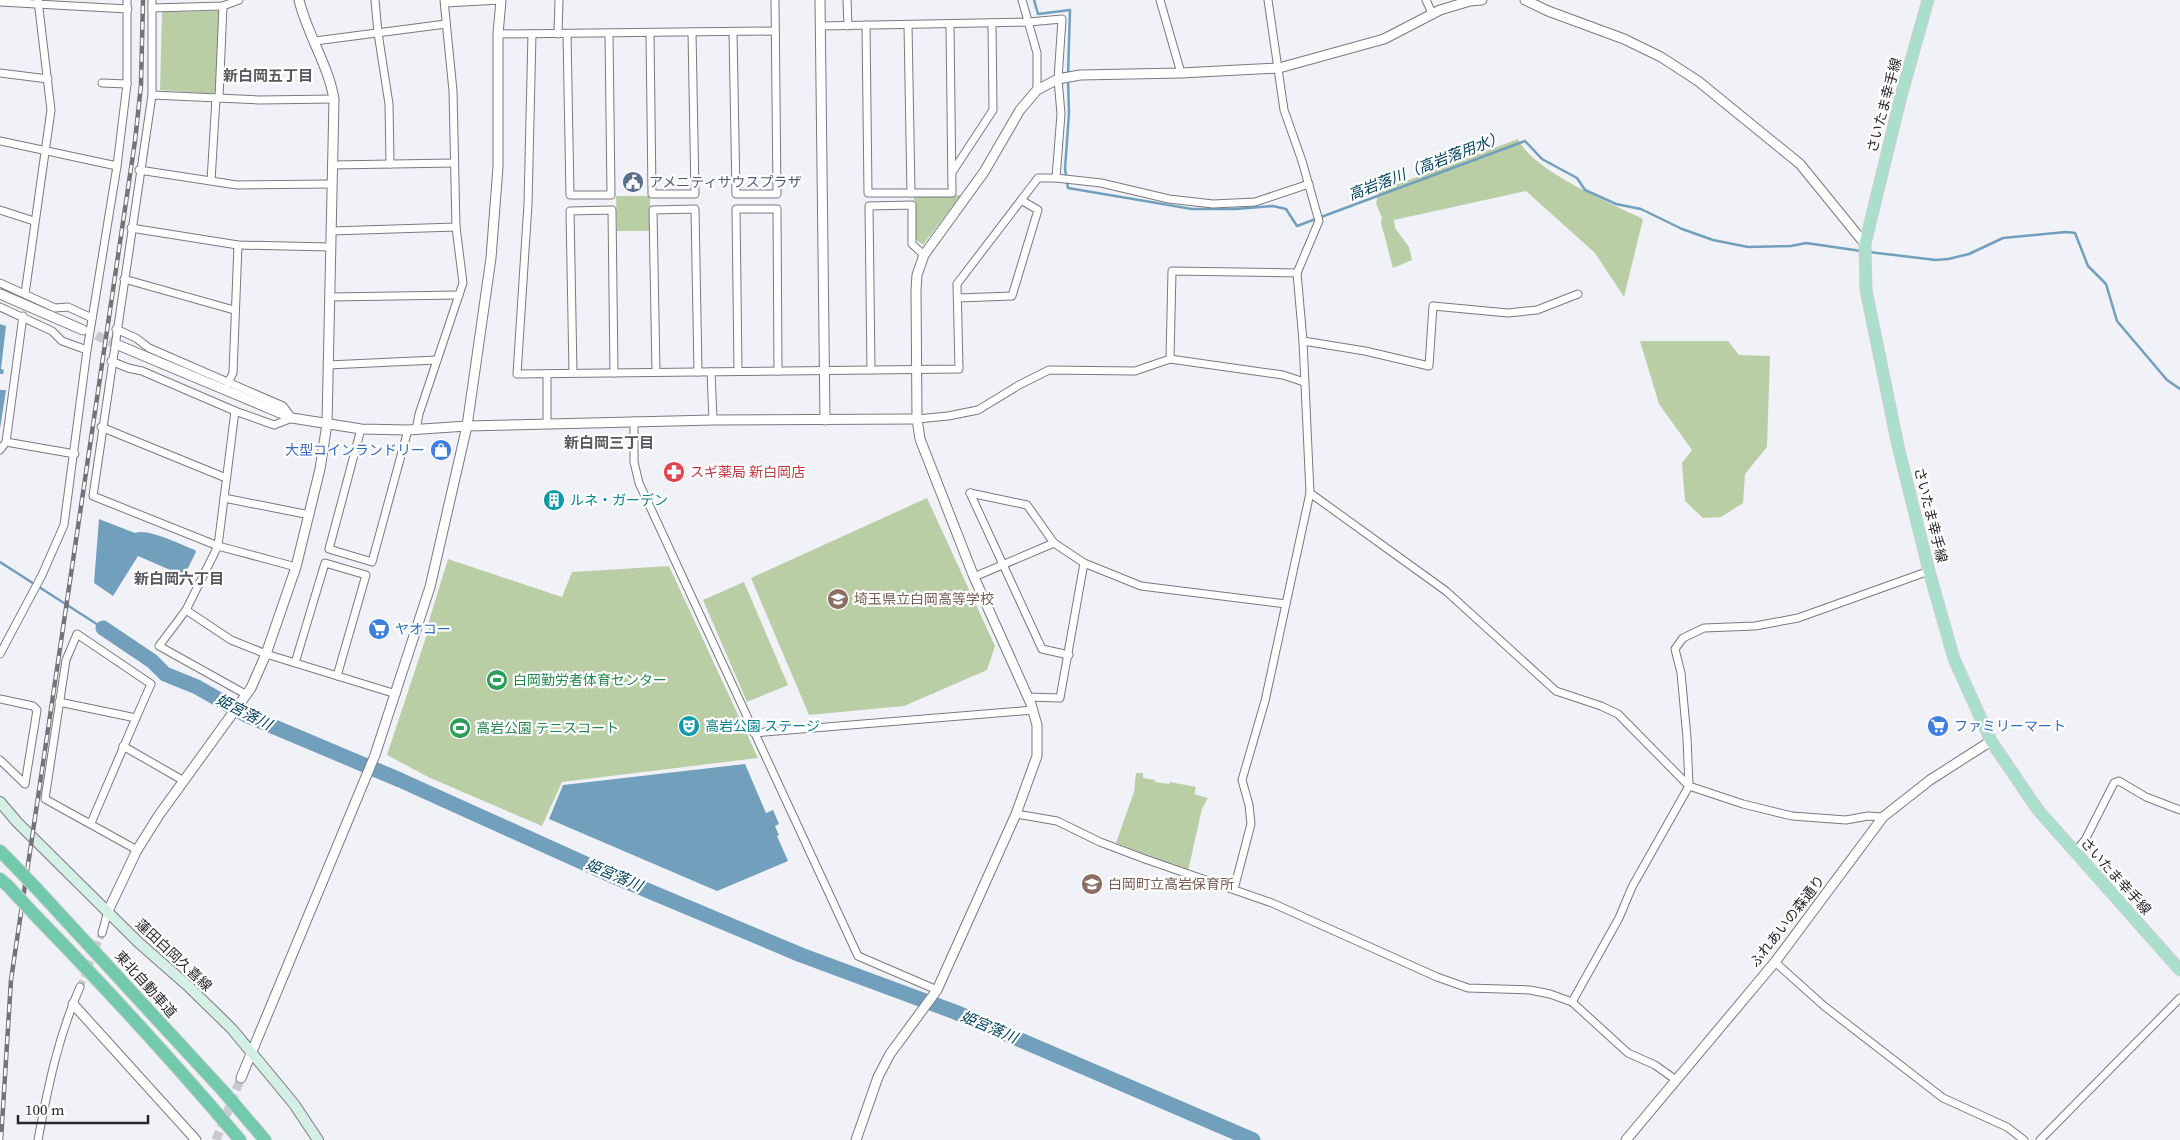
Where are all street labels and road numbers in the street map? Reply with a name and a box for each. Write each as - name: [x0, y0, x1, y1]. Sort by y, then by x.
- street label: さいたま幸手線: [1862, 55, 1906, 155]
- street label: さいたま幸手線: [1909, 465, 1953, 565]
- street label: さいたま幸手線: [2076, 833, 2156, 919]
- street label: ふれあいの森通り: [1745, 871, 1829, 971]
- street label: 蓮田白岡久喜線: [131, 914, 217, 996]
- street label: 東北自動車道: [110, 946, 182, 1022]

